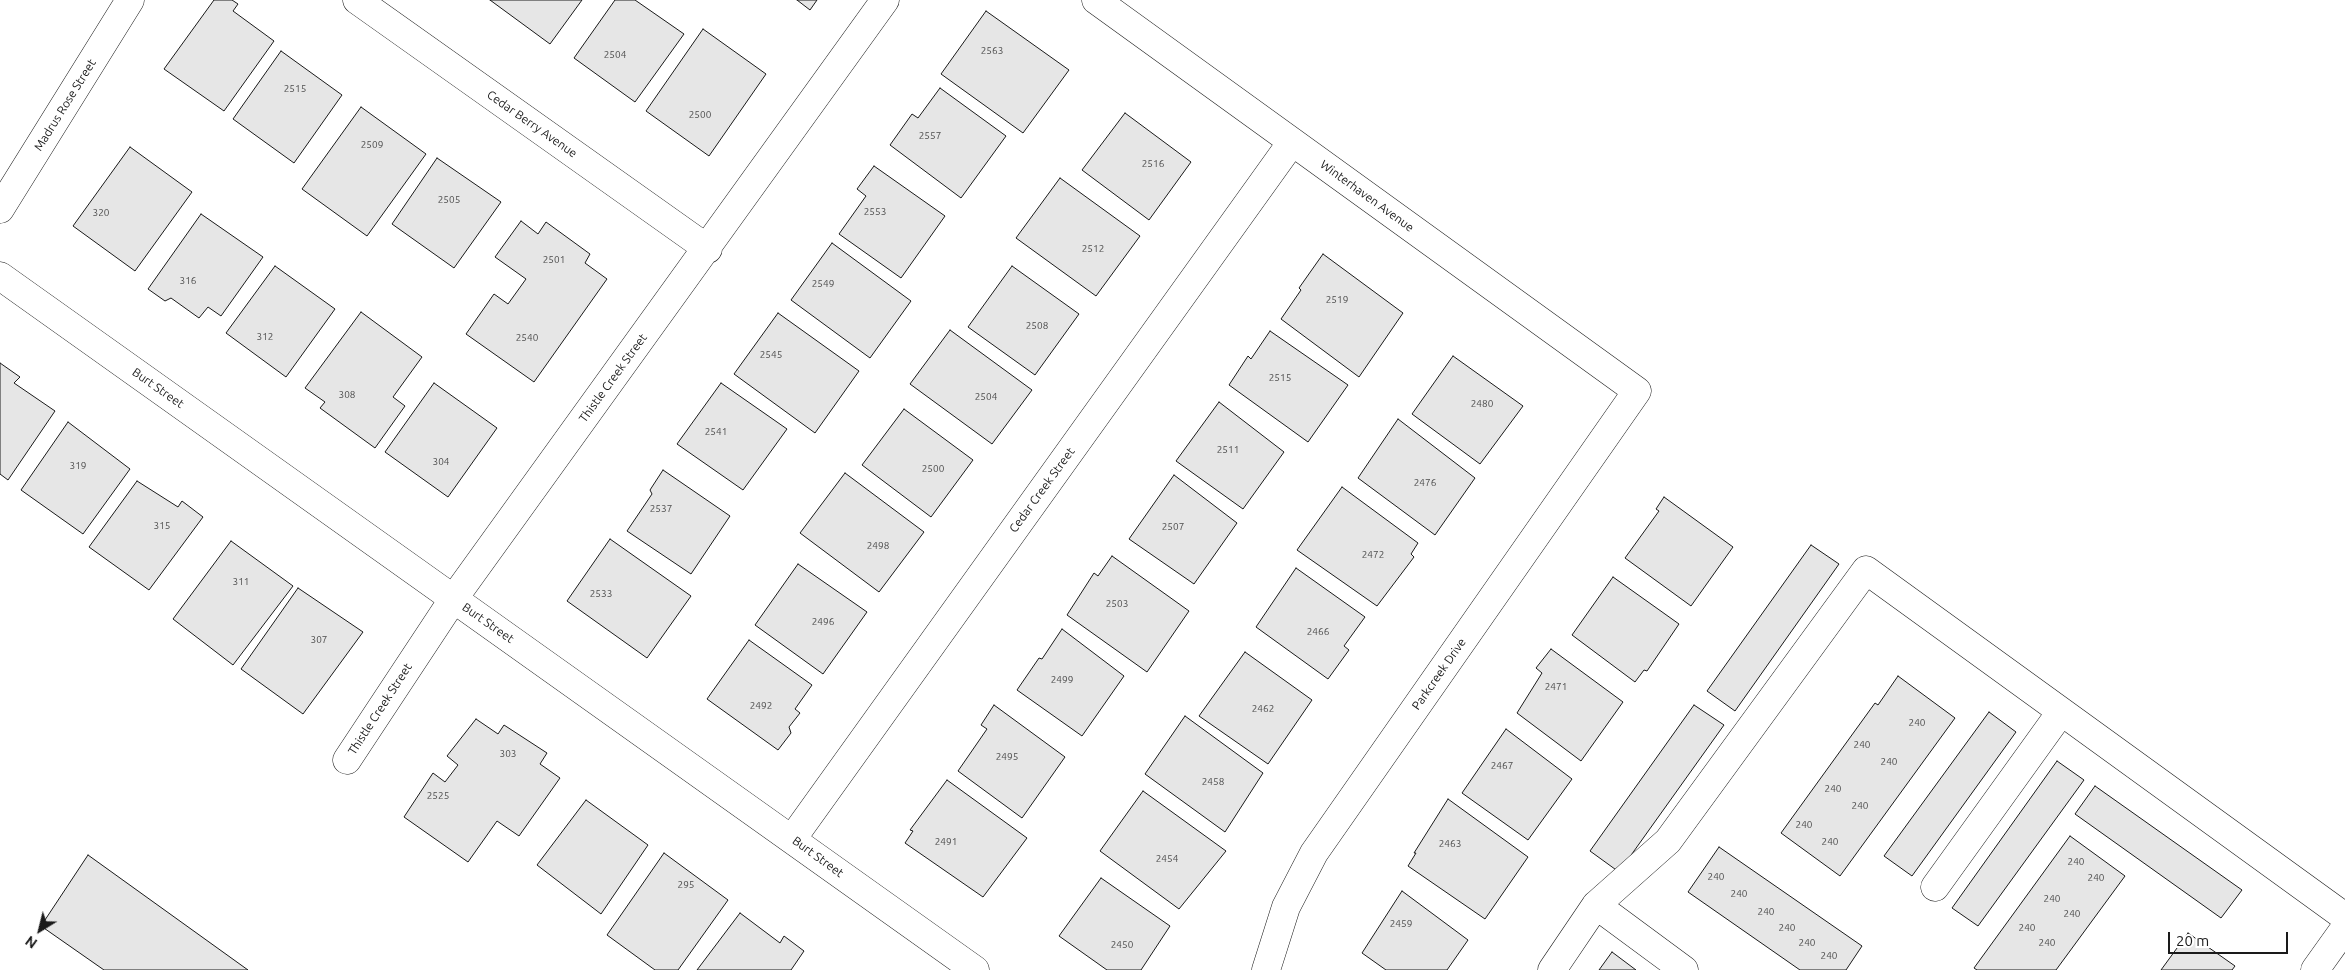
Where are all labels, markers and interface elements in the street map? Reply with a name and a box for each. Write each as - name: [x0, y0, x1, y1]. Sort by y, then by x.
- house number: 2563: [981, 45, 1003, 57]
- house number: 2504: [604, 49, 626, 61]
- street label: Madrus Rose Street: [31, 56, 99, 154]
- house number: 2515: [284, 83, 306, 95]
- street label: Cedar Berry Avenue: [484, 87, 580, 161]
- house number: 2500: [689, 109, 711, 121]
- house number: 2557: [919, 130, 941, 142]
- house number: 2509: [361, 139, 383, 151]
- street label: Winterhaven Avenue: [1317, 157, 1417, 235]
- house number: 2516: [1142, 158, 1164, 170]
- house number: 2505: [438, 194, 460, 206]
- house number: 2553: [864, 206, 886, 218]
- house number: 320: [93, 207, 109, 219]
- house number: 2512: [1082, 243, 1104, 255]
- house number: 2501: [543, 254, 565, 266]
- house number: 316: [180, 275, 196, 287]
- house number: 2549: [812, 278, 834, 290]
- house number: 2519: [1326, 294, 1348, 306]
- house number: 2508: [1026, 320, 1048, 332]
- house number: 312: [257, 331, 273, 343]
- street label: Thistle Creek Street: [576, 331, 650, 425]
- house number: 2540: [516, 332, 538, 344]
- house number: 2545: [760, 349, 782, 361]
- street label: Burt Street: [129, 365, 187, 411]
- house number: 2515: [1269, 372, 1291, 384]
- house number: 308: [339, 389, 355, 401]
- house number: 2504: [975, 391, 997, 403]
- house number: 2480: [1471, 398, 1493, 410]
- house number: 2541: [705, 426, 727, 438]
- house number: 2511: [1217, 444, 1239, 456]
- street label: Cedar Creek Street: [1006, 445, 1078, 535]
- house number: 304: [433, 456, 449, 468]
- house number: 319: [70, 460, 86, 472]
- house number: 2500: [922, 463, 944, 475]
- house number: 2476: [1414, 477, 1436, 489]
- house number: 2537: [650, 503, 672, 515]
- house number: 315: [154, 520, 170, 532]
- house number: 2507: [1162, 521, 1184, 533]
- house number: 2498: [867, 540, 889, 552]
- house number: 2472: [1362, 549, 1384, 561]
- house number: 311: [233, 576, 249, 588]
- house number: 2533: [590, 588, 612, 600]
- house number: 2503: [1106, 598, 1128, 610]
- street label: Burt Street: [459, 600, 517, 646]
- house number: 2496: [812, 616, 834, 628]
- house number: 2466: [1307, 626, 1329, 638]
- house number: 307: [311, 634, 327, 646]
- street label: Parkcreek Drive: [1409, 635, 1469, 713]
- street label: Thistle Creek Street: [345, 660, 415, 758]
- house number: 2499: [1051, 674, 1073, 686]
- house number: 2471: [1545, 681, 1567, 693]
- house number: 2492: [750, 700, 772, 712]
- house number: 2462: [1252, 703, 1274, 715]
- house number: 240: [1909, 717, 1925, 729]
- house number: 240: [1854, 739, 1870, 751]
- house number: 303: [500, 748, 516, 760]
- house number: 2495: [996, 751, 1018, 763]
- house number: 240: [1881, 756, 1897, 768]
- house number: 2467: [1491, 760, 1513, 772]
- house number: 2458: [1202, 776, 1224, 788]
- house number: 240: [1825, 783, 1841, 795]
- house number: 2525: [427, 790, 449, 802]
- house number: 240: [1852, 800, 1868, 812]
- house number: 240: [1796, 819, 1812, 831]
- street label: Burt Street: [790, 834, 846, 880]
- house number: 2491: [935, 836, 957, 848]
- house number: 240: [1822, 836, 1838, 848]
- house number: 2463: [1439, 838, 1461, 850]
- house number: 2454: [1156, 853, 1178, 865]
- house number: 240: [2068, 856, 2084, 868]
- house number: 240: [1708, 871, 1724, 883]
- house number: 240: [2088, 872, 2104, 884]
- house number: 295: [678, 879, 694, 891]
- house number: 240: [1731, 888, 1747, 900]
- house number: 240: [2044, 893, 2060, 905]
- north arrow: [15, 905, 65, 955]
- house number: 240: [1758, 906, 1774, 918]
- house number: 240: [2064, 908, 2080, 920]
- house number: 2459: [1390, 918, 1412, 930]
- house number: 240: [1779, 922, 1795, 934]
- house number: 240: [2019, 922, 2035, 934]
- scale bar: [2170, 922, 2290, 954]
- text: 20 m: [2176, 932, 2209, 949]
- text: N: [22, 933, 40, 952]
- house number: 240: [1799, 937, 1815, 949]
- house number: 240: [2039, 937, 2055, 949]
- house number: 2450: [1111, 939, 1133, 951]
- house number: 240: [1821, 950, 1837, 962]

